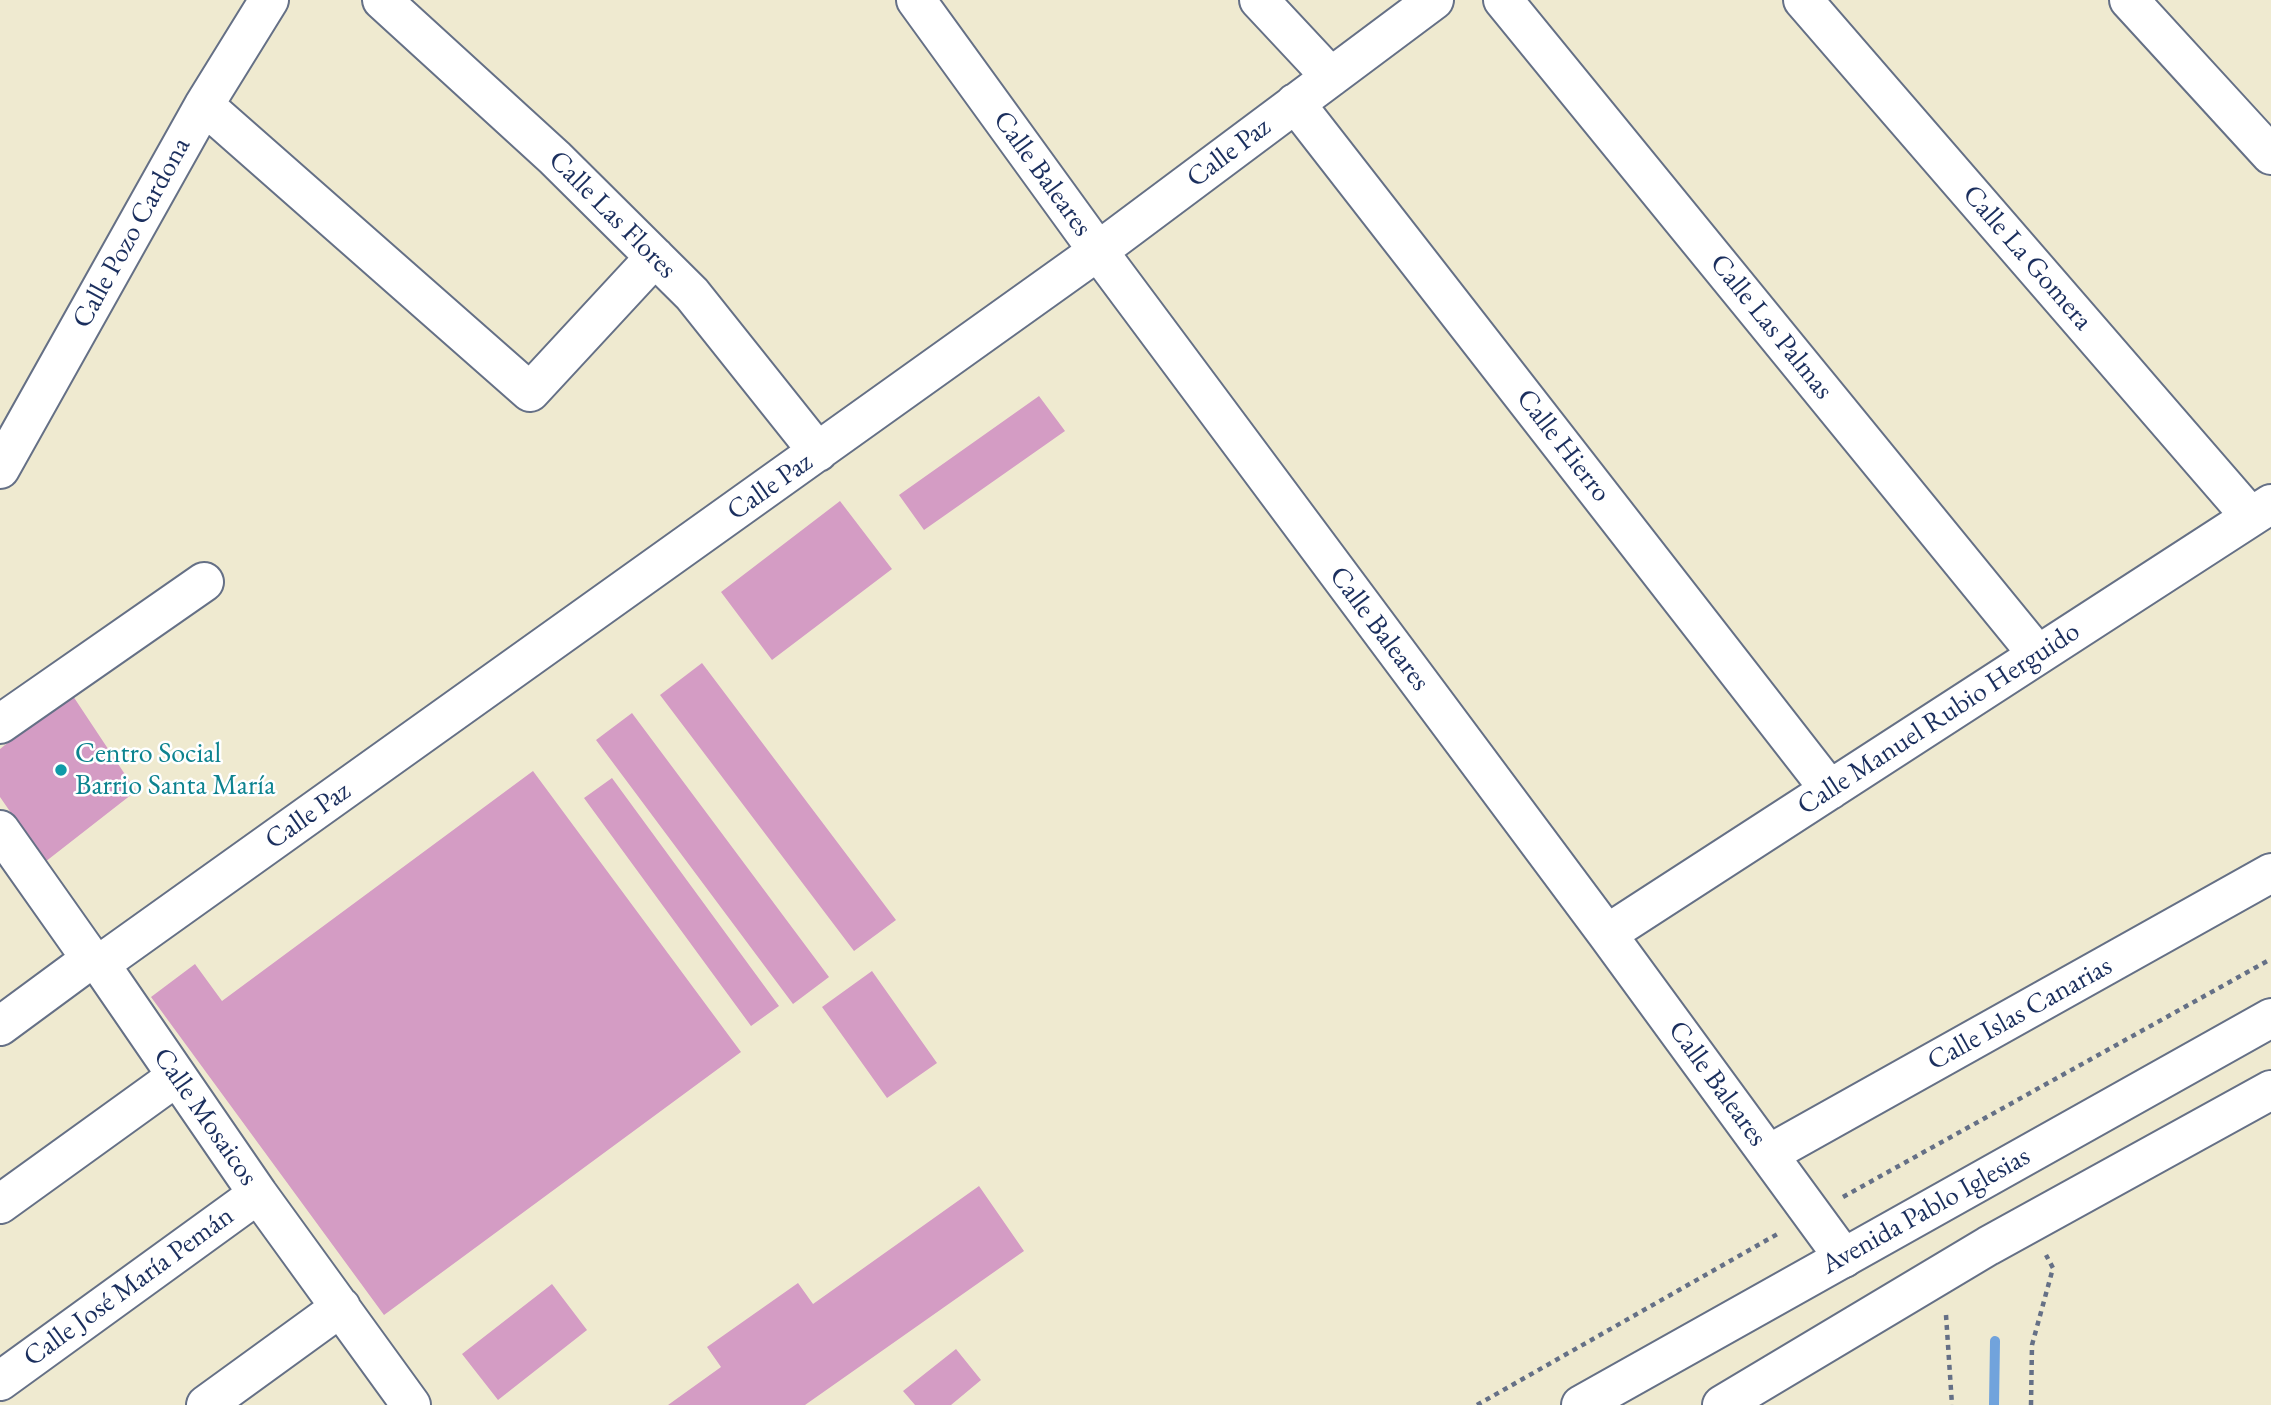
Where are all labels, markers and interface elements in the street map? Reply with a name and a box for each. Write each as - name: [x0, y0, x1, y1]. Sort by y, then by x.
- street label: Calle Baleares: [985, 105, 1099, 243]
- street label: Calle Paz: [1180, 111, 1278, 195]
- street label: Calle Pozo Cardona: [66, 132, 198, 334]
- street label: Calle Las Flores: [541, 144, 683, 286]
- street label: Calle La Gomera: [1955, 178, 2099, 338]
- street label: Calle Las Palmas: [1702, 248, 1840, 406]
- street label: Calle Hierro: [1509, 383, 1617, 509]
- street label: Calle Paz: [721, 446, 819, 528]
- street label: Calle Baleares: [1321, 560, 1437, 698]
- street label: Calle Manuel Rubio Herguido: [1792, 615, 2086, 823]
- place label: Centro Social Barrio Santa María: [75, 737, 275, 803]
- marker: Centro Social Barrio Santa María: [53, 762, 69, 778]
- street label: Calle Paz: [259, 775, 357, 857]
- street label: Calle Islas Canarias: [1922, 949, 2118, 1079]
- street label: Calle Baleares: [1660, 1015, 1774, 1153]
- street label: Calle Mosaicos: [145, 1042, 265, 1192]
- street label: Avenida Pablo Iglesias: [1816, 1140, 2036, 1282]
- street label: Calle José María Pemán: [17, 1199, 241, 1375]

